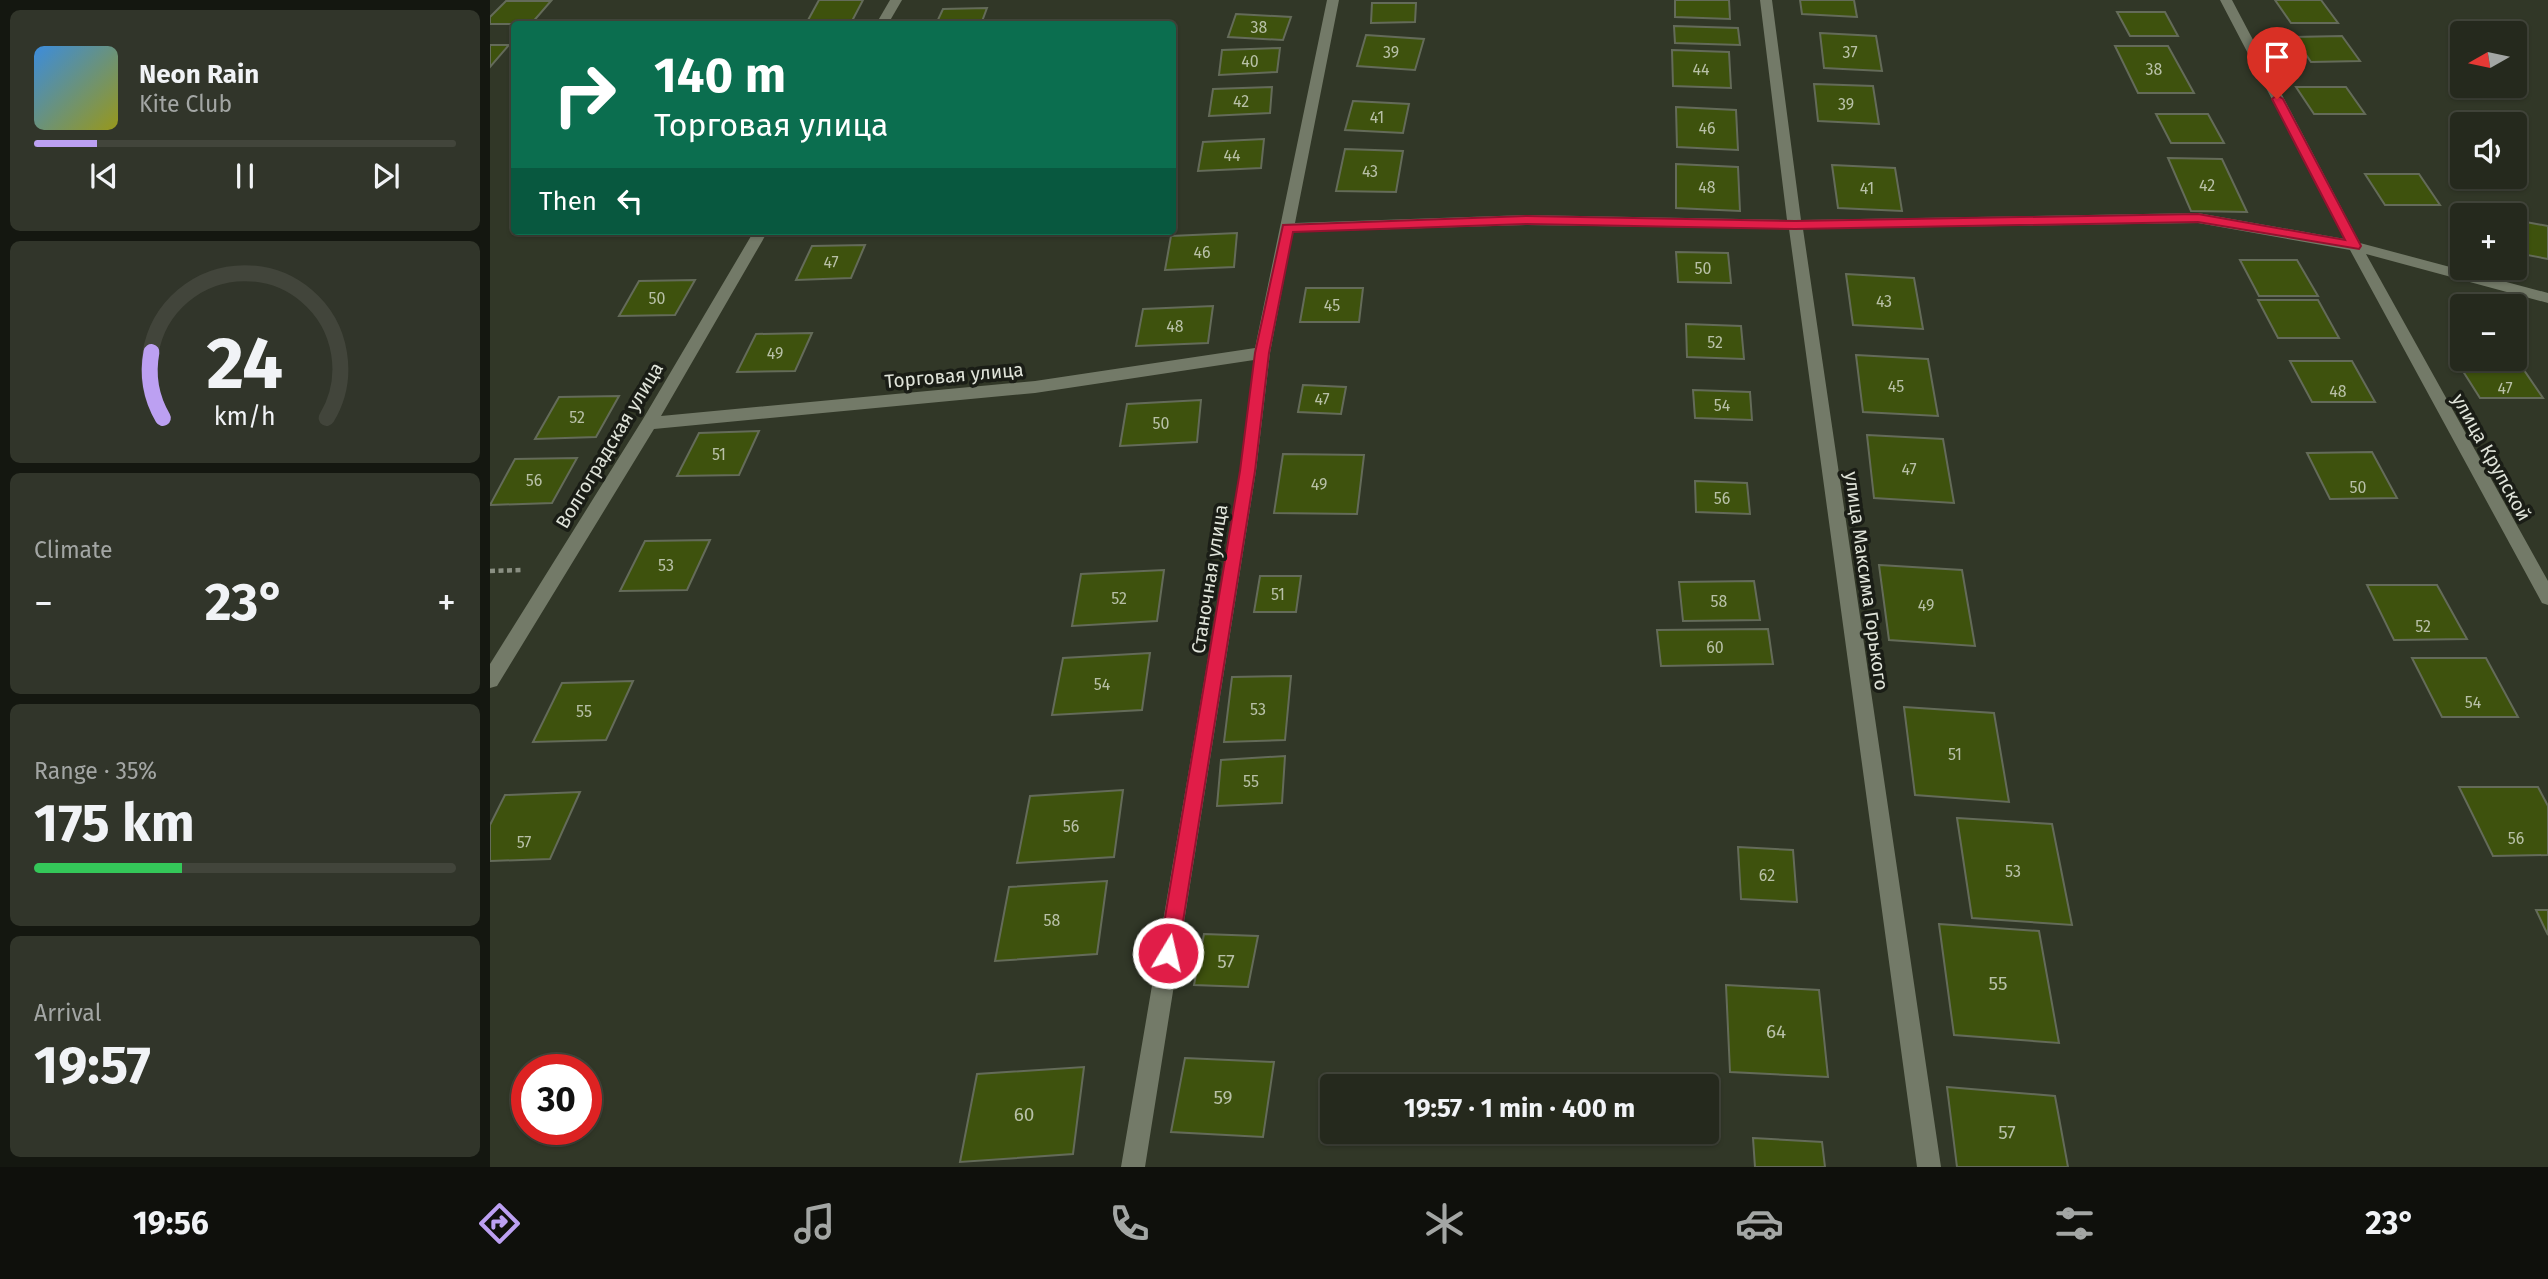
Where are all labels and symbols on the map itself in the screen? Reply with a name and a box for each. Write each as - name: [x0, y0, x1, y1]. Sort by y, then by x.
- house number: 38: [1251, 18, 1268, 37]
- north arrow: [2450, 21, 2527, 98]
- pin: [2247, 27, 2307, 99]
- house number: 39: [1383, 43, 1399, 62]
- house number: 37: [1842, 43, 1858, 62]
- house number: 40: [1241, 52, 1259, 71]
- house number: 44: [1692, 60, 1710, 79]
- house number: 38: [2146, 60, 2163, 79]
- house number: 42: [1233, 92, 1249, 111]
- house number: 39: [1838, 95, 1854, 114]
- house number: 41: [1370, 108, 1384, 127]
- house number: 46: [1698, 119, 1716, 138]
- house number: 44: [1223, 146, 1241, 165]
- house number: 43: [1362, 162, 1378, 181]
- house number: 42: [2199, 176, 2215, 195]
- house number: 48: [1698, 178, 1716, 197]
- house number: 41: [1860, 179, 1874, 198]
- house number: 46: [1193, 243, 1211, 262]
- house number: 47: [823, 253, 839, 272]
- house number: 50: [1695, 259, 1712, 278]
- house number: 50: [649, 289, 666, 308]
- house number: 43: [1876, 292, 1892, 311]
- house number: 45: [1324, 296, 1340, 315]
- house number: 48: [1166, 317, 1184, 336]
- house number: 52: [1707, 333, 1723, 352]
- house number: 49: [767, 344, 783, 363]
- street label: Волгоградская улица: [551, 358, 668, 533]
- street label: Торговая улица: [884, 358, 1024, 393]
- house number: 45: [1888, 377, 1904, 396]
- house number: 47: [2497, 379, 2513, 398]
- house number: 48: [2329, 382, 2347, 401]
- street label: улица Крупской: [2447, 389, 2536, 525]
- house number: 47: [1314, 390, 1330, 409]
- house number: 54: [1714, 396, 1731, 415]
- house number: 52: [569, 408, 585, 427]
- house number: 50: [1153, 414, 1170, 433]
- house number: 51: [712, 445, 726, 464]
- house number: 47: [1901, 460, 1917, 479]
- street label: улица Максима Горького: [1840, 470, 1893, 692]
- house number: 56: [526, 471, 542, 490]
- house number: 49: [1311, 475, 1327, 494]
- house number: 50: [2350, 478, 2367, 497]
- house number: 56: [1714, 489, 1730, 508]
- street label: Станочная улица: [1186, 503, 1233, 655]
- house number: 53: [658, 556, 674, 575]
- house number: 51: [1271, 585, 1285, 604]
- house number: 52: [1111, 589, 1127, 608]
- house number: 58: [1711, 592, 1728, 611]
- house number: 49: [1918, 596, 1934, 615]
- house number: 52: [2415, 617, 2431, 636]
- house number: 60: [1706, 638, 1724, 657]
- house number: 54: [1094, 675, 1111, 694]
- house number: 54: [2465, 693, 2482, 712]
- house number: 53: [1250, 700, 1266, 719]
- house number: 55: [576, 702, 592, 721]
- house number: 51: [1948, 745, 1962, 764]
- house number: 55: [1243, 772, 1259, 791]
- house number: 56: [1063, 817, 1079, 836]
- house number: 56: [2508, 829, 2524, 848]
- house number: 57: [517, 833, 531, 852]
- house number: 53: [2005, 862, 2021, 881]
- house number: 62: [1759, 866, 1775, 885]
- house number: 58: [1044, 911, 1061, 930]
- position arrow: [1131, 916, 1205, 990]
- house number: 57: [1217, 950, 1235, 973]
- house number: 55: [1989, 972, 2007, 995]
- house number: 64: [1766, 1020, 1786, 1043]
- speed limit sign: 30: [511, 1054, 602, 1145]
- house number: 59: [1213, 1086, 1233, 1109]
- house number: 60: [1014, 1103, 1034, 1126]
- house number: 57: [1998, 1121, 2016, 1144]

